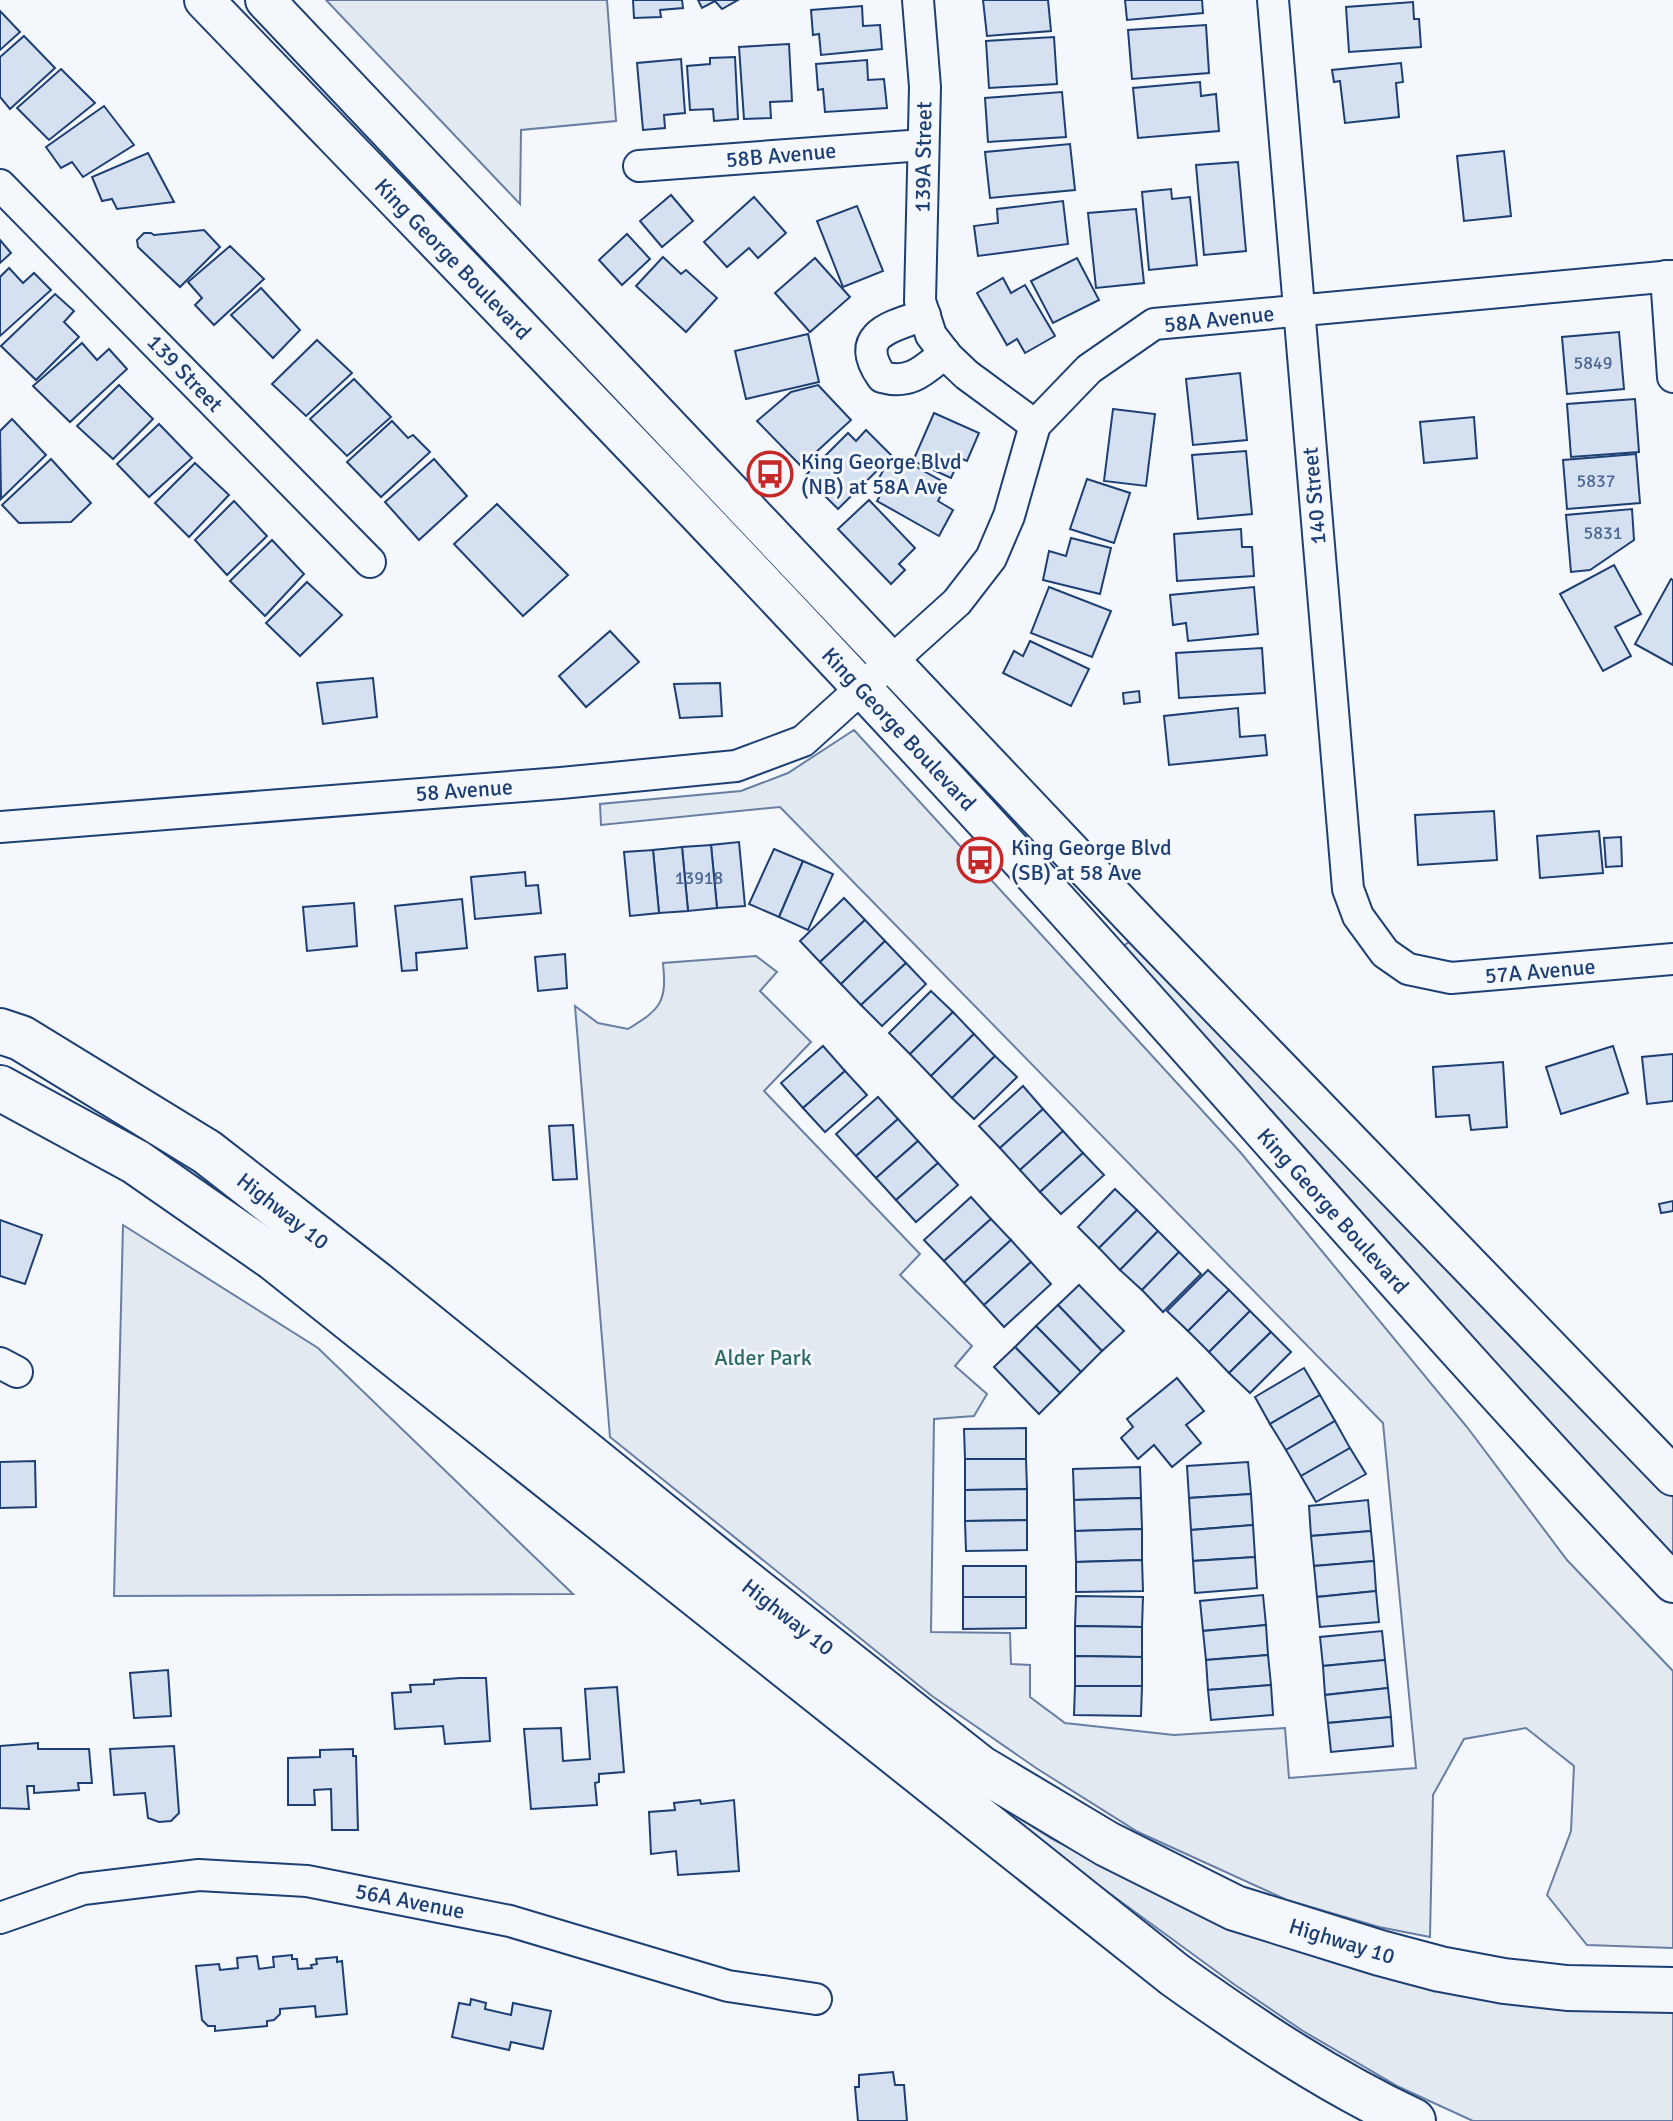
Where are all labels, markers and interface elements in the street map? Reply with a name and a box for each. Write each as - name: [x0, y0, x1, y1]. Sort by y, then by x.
- street label: 139A Street: [909, 101, 937, 213]
- street label: 58B Avenue: [725, 137, 837, 173]
- street label: King George Boulevard: [369, 173, 537, 345]
- street label: 58A Avenue: [1162, 300, 1276, 338]
- street label: 139 Street: [141, 328, 229, 418]
- house number: 5849: [1574, 352, 1612, 374]
- street label: 140 Street: [1296, 446, 1332, 546]
- place label: King George Blvd (NB) at 58A Ave: [801, 448, 962, 500]
- bus stop icon: King George Blvd (NB) at 58A Ave: [746, 450, 794, 498]
- house number: 5837: [1577, 470, 1615, 492]
- house number: 5831: [1584, 522, 1622, 544]
- street label: King George Boulevard: [816, 642, 982, 816]
- street label: 58 Avenue: [414, 773, 514, 807]
- place label: King George Blvd (SB) at 58 Ave: [1011, 834, 1172, 886]
- bus stop icon: King George Blvd (SB) at 58 Ave: [956, 836, 1004, 884]
- house number: 13918: [675, 867, 723, 889]
- street label: 57A Avenue: [1484, 953, 1596, 989]
- street label: King George Boulevard: [1251, 1122, 1415, 1300]
- street label: Highway 10: [232, 1167, 334, 1255]
- park label: Alder Park: [714, 1344, 812, 1371]
- street label: Highway 10: [737, 1573, 839, 1661]
- street label: 56A Avenue: [353, 1877, 467, 1925]
- street label: Highway 10: [1286, 1912, 1398, 1970]

